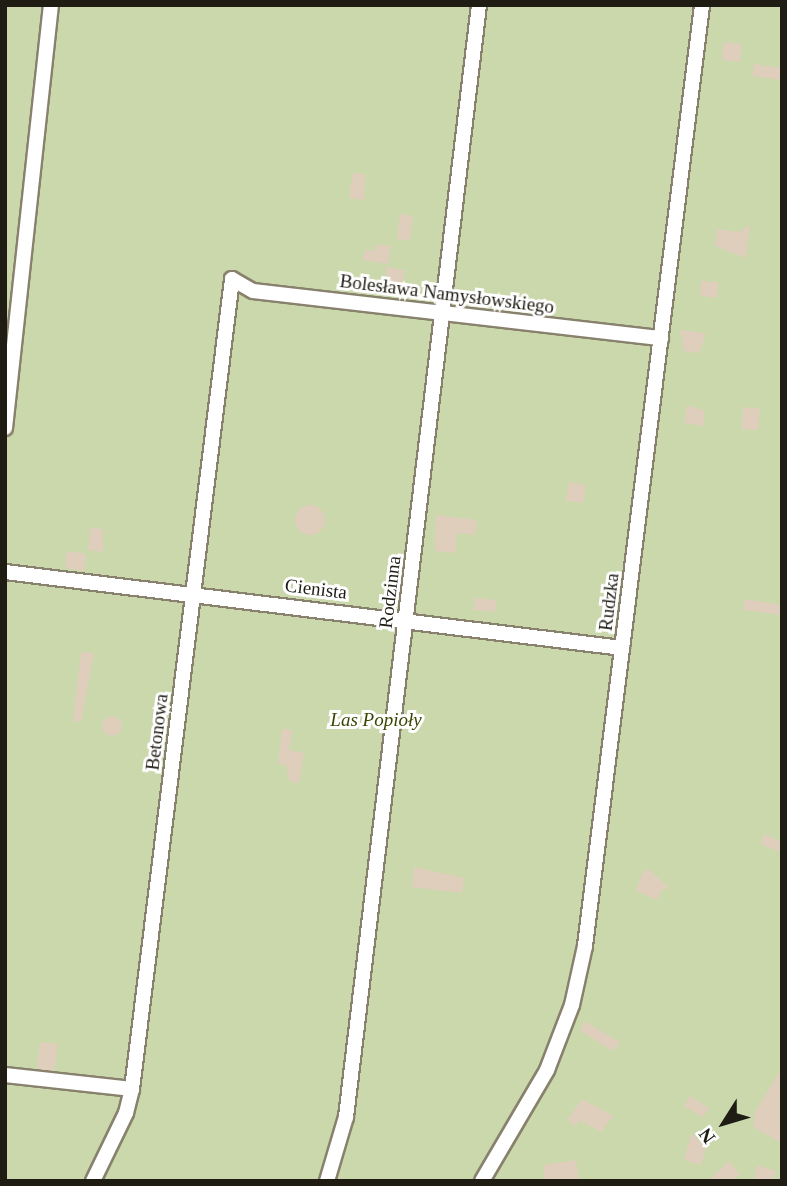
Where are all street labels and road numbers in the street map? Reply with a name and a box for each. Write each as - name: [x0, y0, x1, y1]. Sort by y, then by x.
- street label: Bolesława Namysłowskiego: [339, 270, 555, 318]
- street label: Rodzinna: [374, 554, 406, 630]
- street label: Rudzka: [594, 572, 624, 632]
- street label: Cienista: [284, 574, 348, 604]
- street label: Betonowa: [141, 692, 173, 772]

